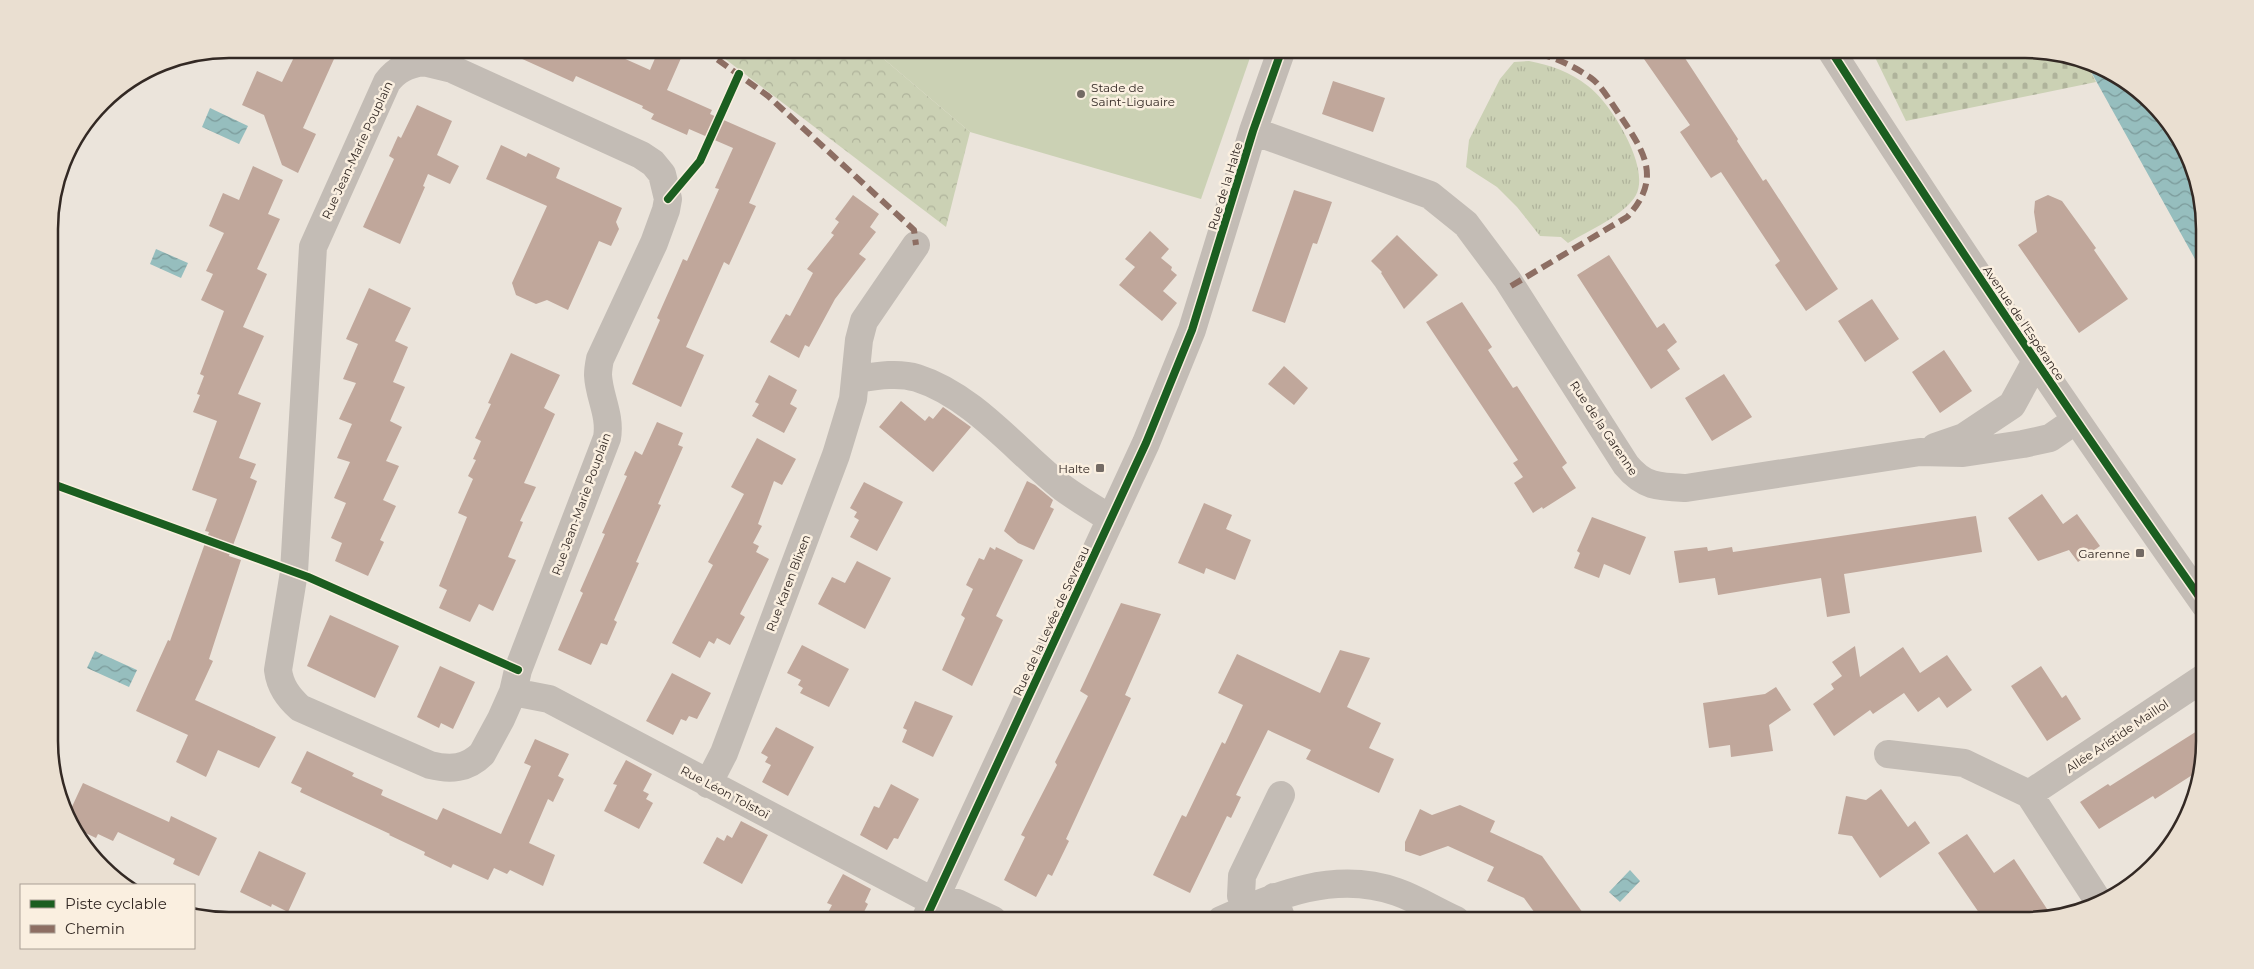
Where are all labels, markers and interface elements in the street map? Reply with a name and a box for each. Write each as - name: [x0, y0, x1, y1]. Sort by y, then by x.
- street label: Rue Jean-Marie Pouplain: [318, 79, 396, 221]
- place label: Stade de Saint-Liguaire: [1091, 80, 1175, 109]
- marker: Stade de Saint-Liguaire: [1075, 88, 1087, 100]
- street label: Rue de la Halte: [1205, 140, 1245, 232]
- street label: Avenue de l'Espérance: [1980, 263, 2068, 383]
- street label: Rue de la Garenne: [1567, 378, 1641, 478]
- street label: Rue Jean-Marie Pouplain: [548, 431, 614, 577]
- place label: Halte: [1058, 461, 1090, 476]
- marker: Halte: [1094, 462, 1106, 474]
- street label: Rue Karen Blixen: [763, 532, 813, 634]
- street label: Rue de la Levée de Sevreau: [1010, 544, 1092, 698]
- place label: Garenne: [2078, 546, 2130, 561]
- marker: Garenne: [2134, 547, 2146, 559]
- street label: Allée Aristide Maillol: [2063, 696, 2171, 776]
- street label: Rue Léon Tolstoï: [678, 762, 772, 822]
- legend: [20, 884, 195, 949]
- text: Piste cyclable: [65, 894, 167, 913]
- text: Chemin: [65, 919, 125, 938]

